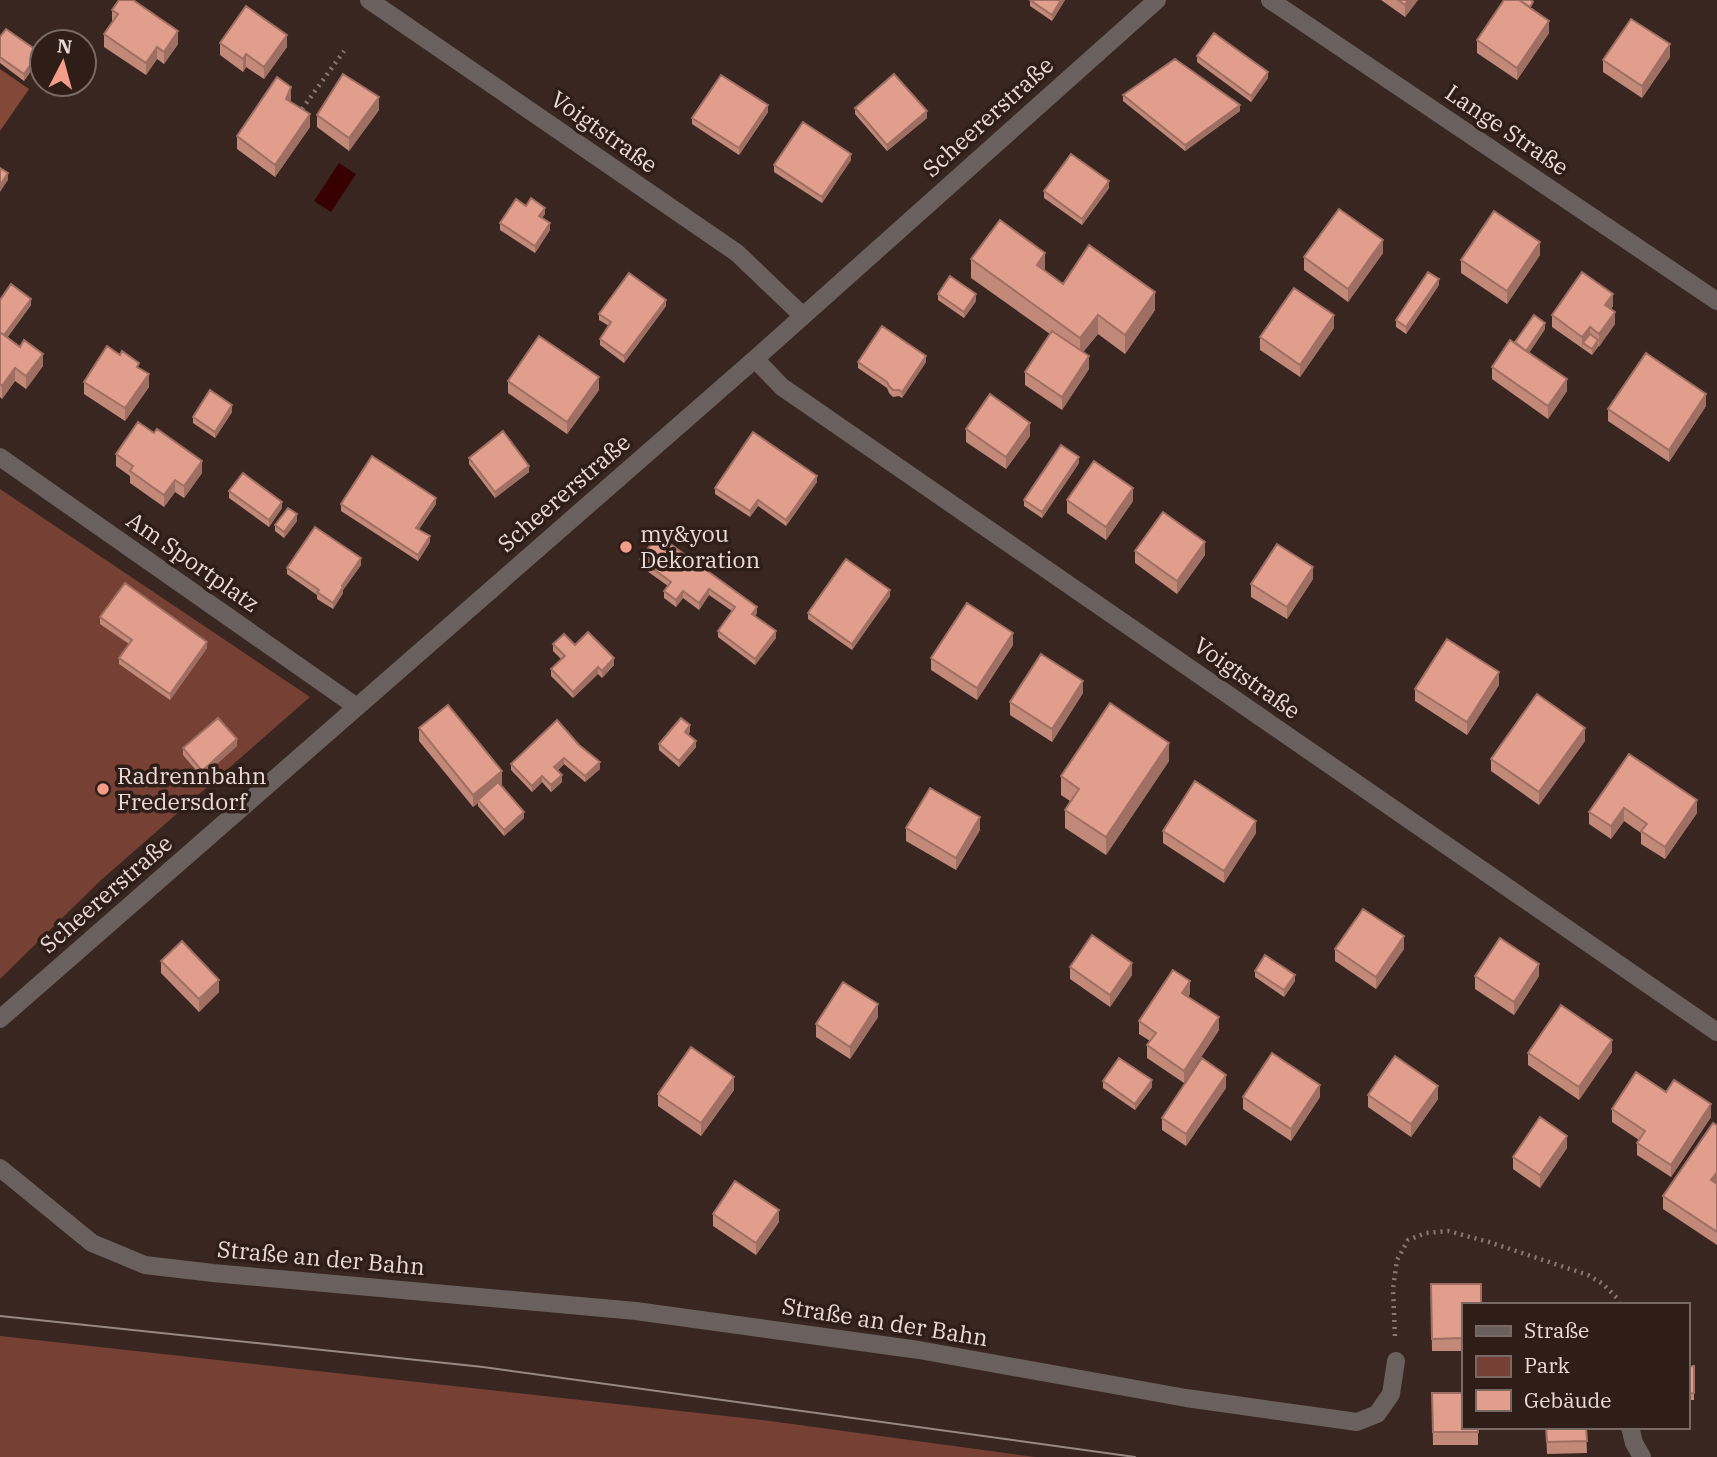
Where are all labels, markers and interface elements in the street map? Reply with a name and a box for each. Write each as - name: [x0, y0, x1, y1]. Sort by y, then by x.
- north arrow: [28, 28, 98, 98]
- text: N: [56, 33, 74, 59]
- street label: Scheererstraße: [916, 50, 1059, 183]
- street label: Lange Straße: [1440, 77, 1575, 181]
- street label: Voigtstraße: [545, 83, 664, 179]
- street label: Scheererstraße: [491, 426, 636, 558]
- street label: Am Sportplatz: [121, 504, 266, 618]
- place label: my&you Dekoration: [640, 518, 760, 574]
- marker: my&you Dekoration: [618, 539, 634, 555]
- street label: Voigtstraße: [1188, 629, 1307, 725]
- place label: Radrennbahn Fredersdorf: [117, 760, 267, 816]
- marker: Radrennbahn Fredersdorf: [95, 781, 111, 797]
- street label: Scheererstraße: [33, 827, 178, 959]
- street label: Straße an der Bahn: [216, 1233, 426, 1281]
- street label: Straße an der Bahn: [780, 1290, 990, 1352]
- legend: [1462, 1303, 1689, 1429]
- text: Straße: [1524, 1316, 1589, 1344]
- text: Park: [1524, 1351, 1571, 1379]
- text: Gebäude: [1524, 1386, 1612, 1414]

